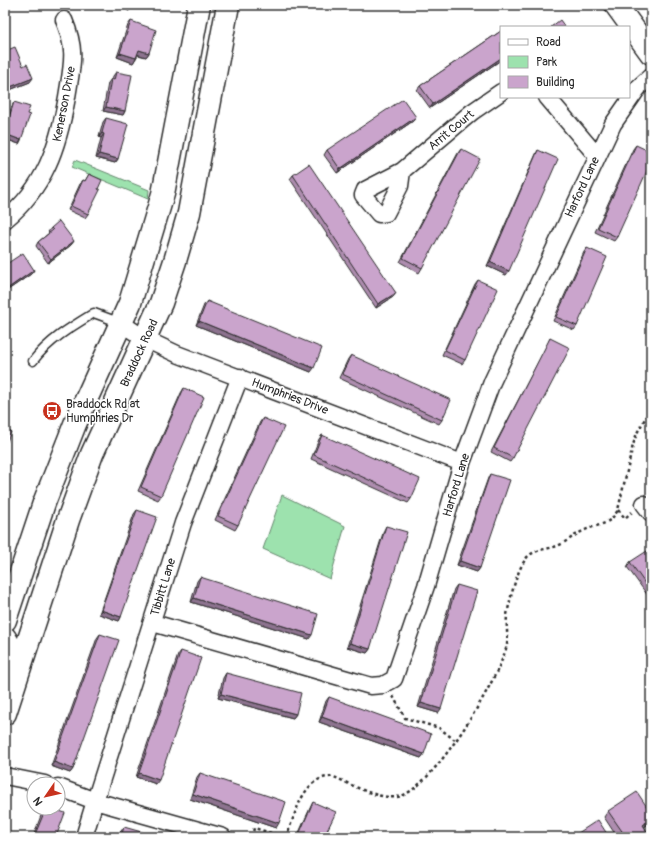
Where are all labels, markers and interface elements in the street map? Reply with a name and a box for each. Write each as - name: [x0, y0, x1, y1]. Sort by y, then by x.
- legend: [500, 26, 630, 98]
- text: Road: [536, 35, 561, 50]
- text: Park: [536, 55, 557, 70]
- street label: Kenerson Drive: [50, 65, 79, 143]
- text: Building: [536, 75, 575, 90]
- street label: Arrit Court: [425, 107, 477, 154]
- street label: Harford Lane: [562, 154, 603, 220]
- street label: Braddock Road: [117, 317, 162, 390]
- street label: Humphries Drive: [249, 375, 330, 418]
- place label: Braddock Rd at Humphries Dr: [66, 397, 140, 426]
- bus stop icon: Braddock Rd at Humphries Dr: [41, 400, 63, 422]
- street label: Harford Lane: [440, 452, 473, 519]
- street label: Tibbitt Lane: [148, 556, 179, 618]
- north arrow: [26, 776, 66, 816]
- text: N: [30, 794, 46, 808]

